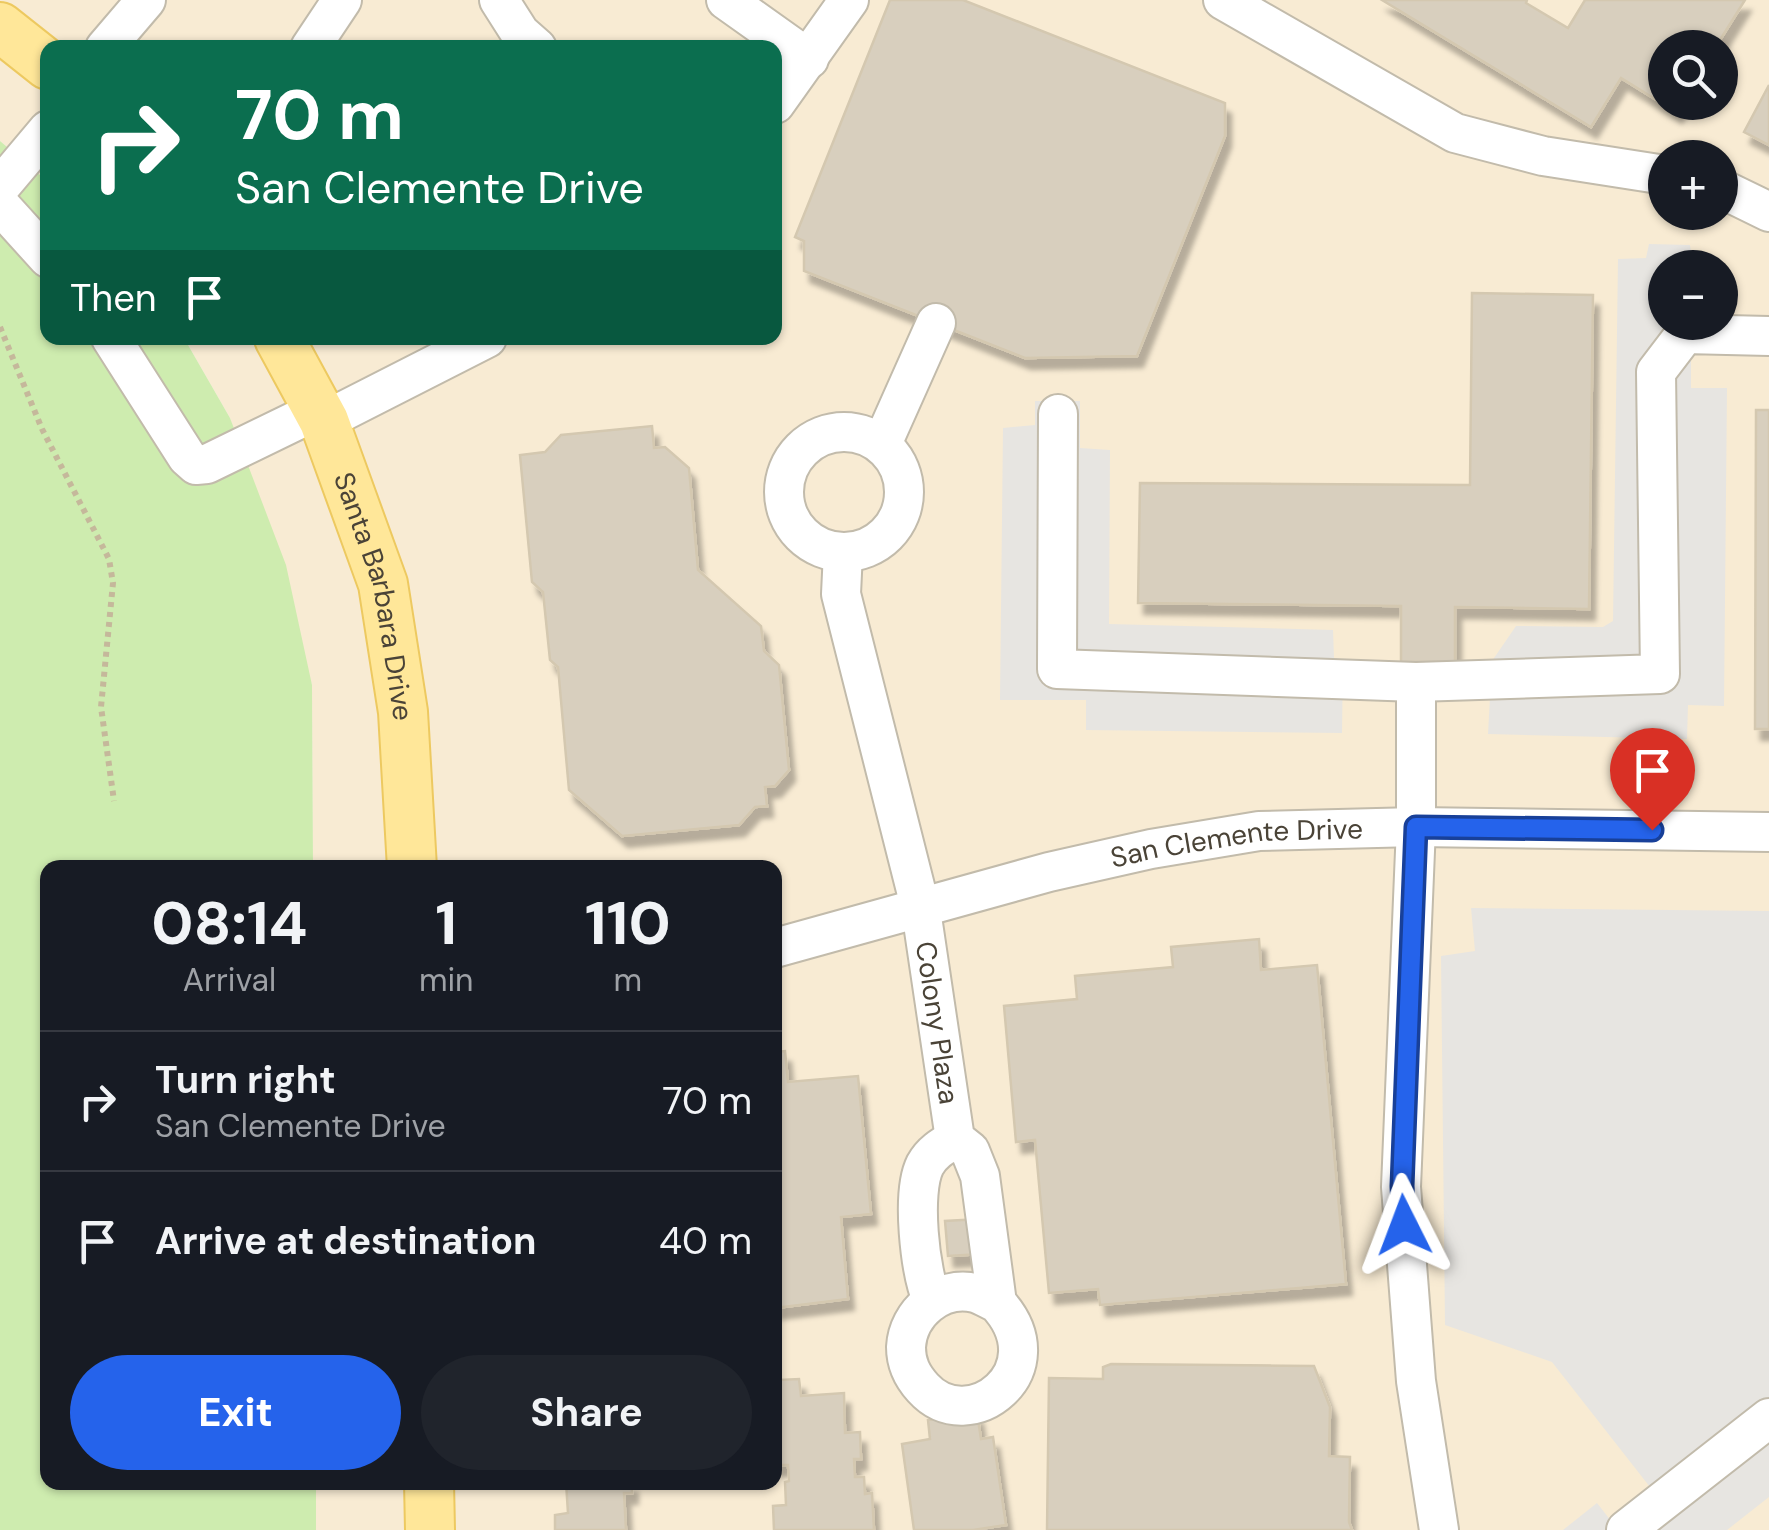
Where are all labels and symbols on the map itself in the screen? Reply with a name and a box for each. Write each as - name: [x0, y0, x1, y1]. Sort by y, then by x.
- street label: Santa Barbara Drive: [326, 467, 422, 722]
- pin: [1610, 728, 1695, 831]
- street label: San Clemente Drive: [1107, 810, 1363, 876]
- street label: Colony Plaza: [907, 939, 968, 1107]
- position arrow: [1352, 1173, 1456, 1277]

